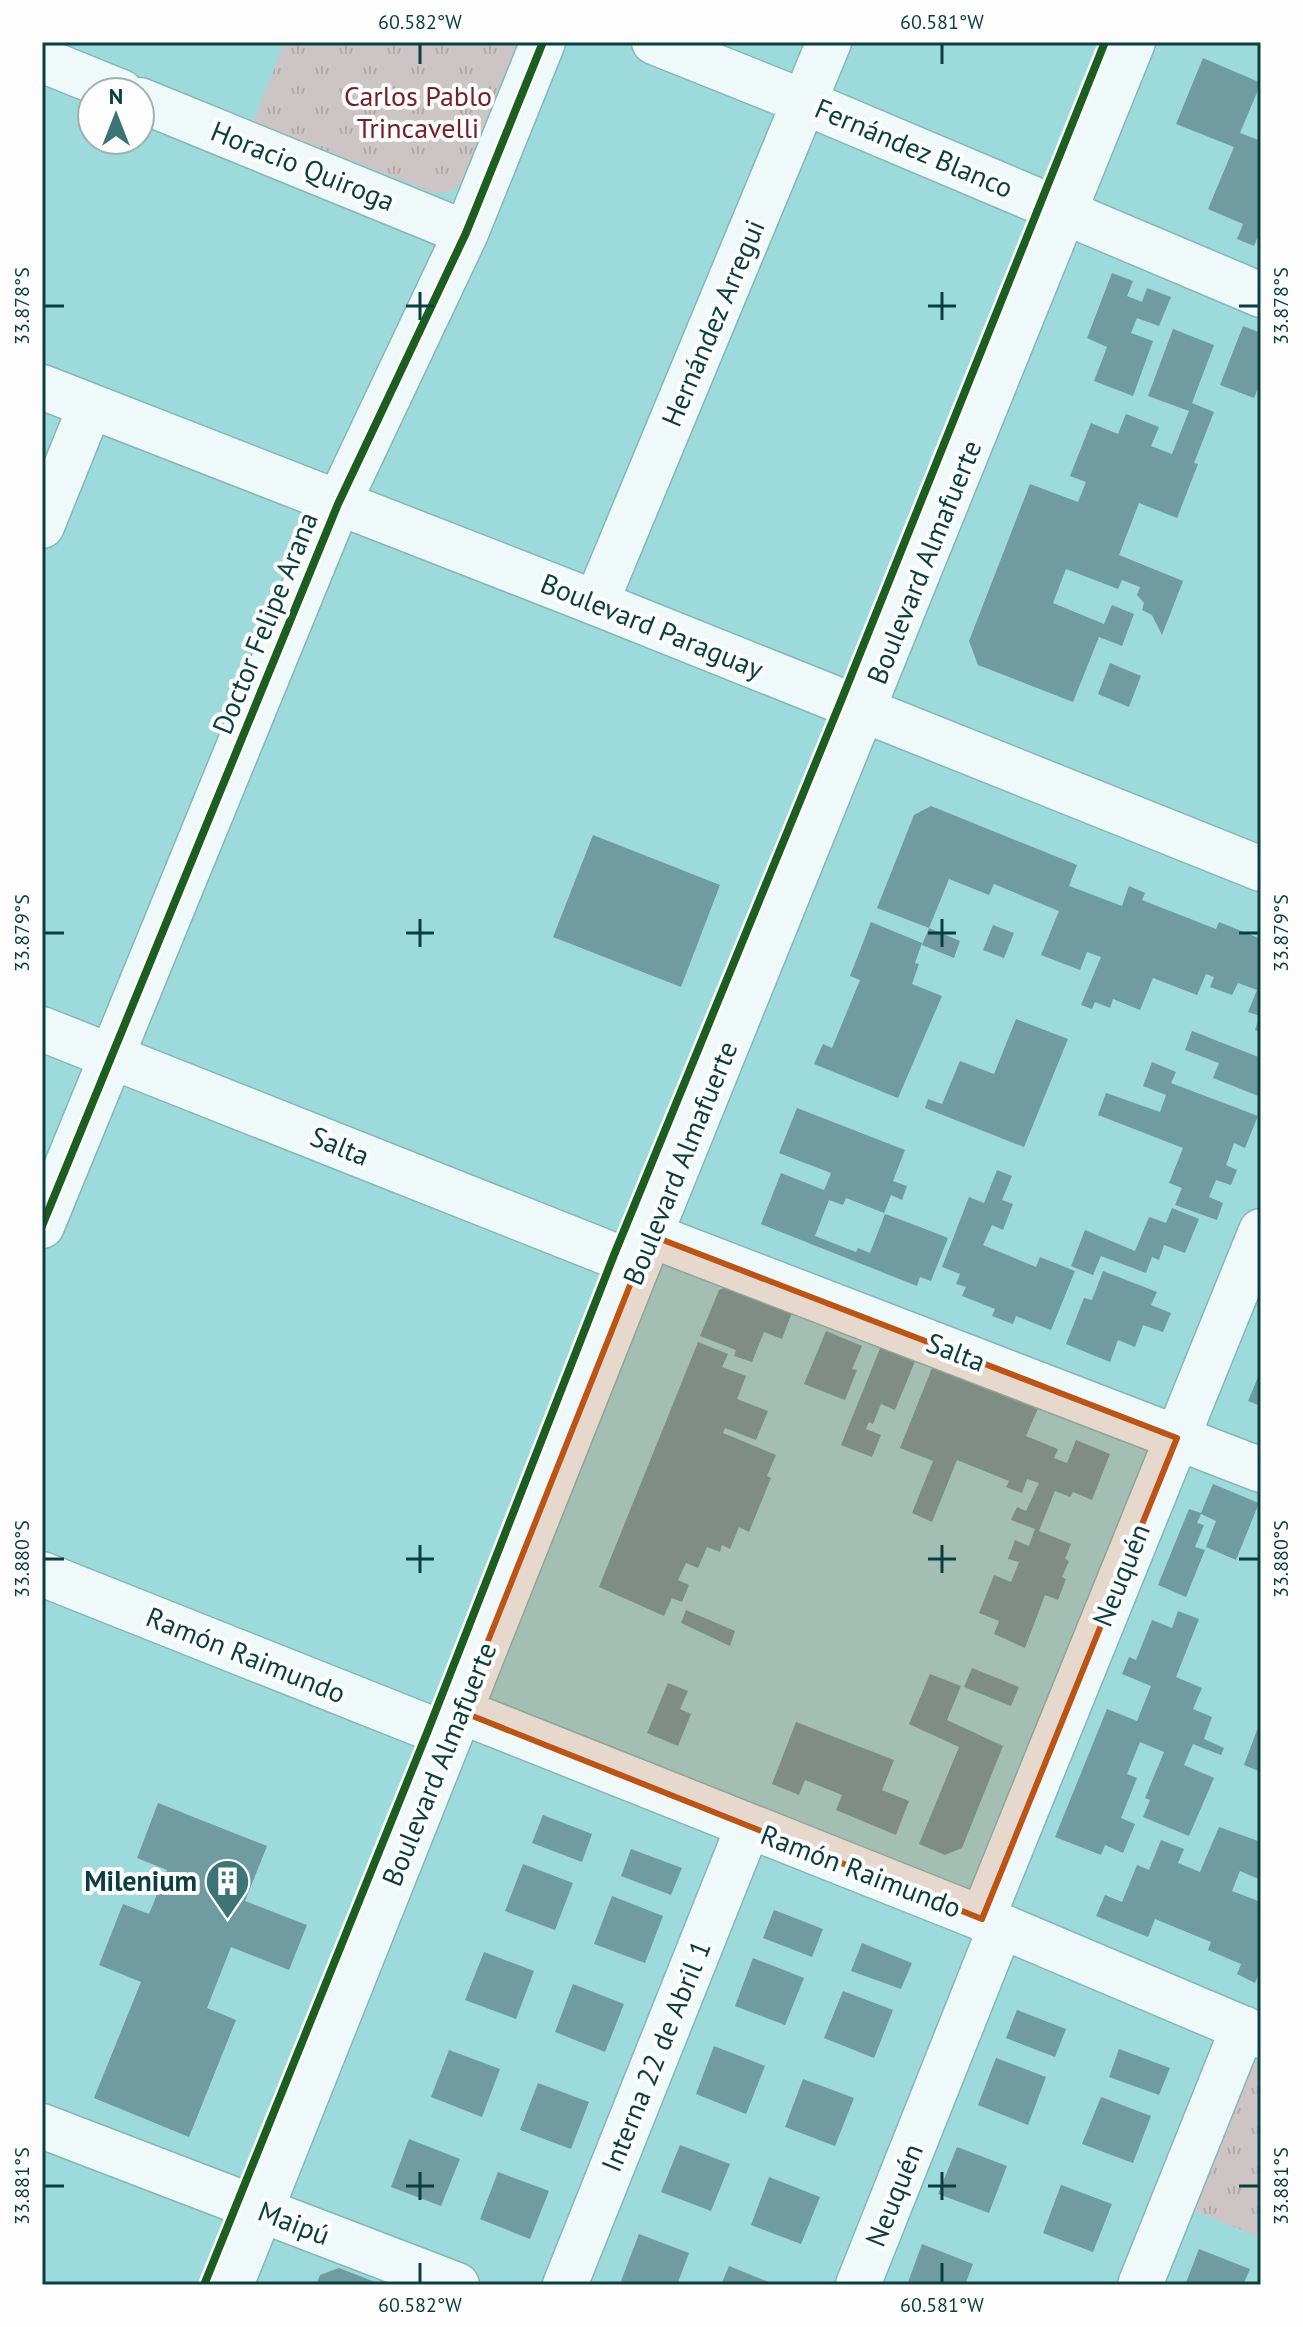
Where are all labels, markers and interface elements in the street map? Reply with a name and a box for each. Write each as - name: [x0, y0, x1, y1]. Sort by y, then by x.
- text: 60.582°W: [378, 9, 462, 35]
- text: 60.581°W: [900, 9, 984, 35]
- north arrow: [76, 76, 156, 156]
- park label: Carlos Pablo Trincavelli: [344, 77, 492, 146]
- text: N: [109, 82, 123, 110]
- street label: Fernández Blanco: [810, 89, 1019, 206]
- street label: Horacio Quiroga: [206, 112, 401, 219]
- street label: Hernández Arregui: [652, 214, 773, 432]
- text: 33.878°S: [9, 267, 35, 345]
- text: 33.878°S: [1268, 267, 1294, 345]
- street label: Boulevard Almafuerte: [858, 434, 989, 689]
- street label: Doctor Felipe Arana: [203, 506, 326, 739]
- street label: Boulevard Paraguay: [536, 564, 769, 687]
- text: 33.879°S: [9, 894, 35, 972]
- text: 33.879°S: [1268, 894, 1294, 972]
- street label: Boulevard Almafuerte: [614, 1035, 745, 1290]
- street label: Salta: [305, 1117, 375, 1174]
- street label: Salta: [921, 1323, 991, 1380]
- street label: Neuquén: [1083, 1518, 1158, 1632]
- text: 33.880°S: [9, 1520, 35, 1598]
- text: 33.880°S: [1268, 1520, 1294, 1598]
- street label: Ramón Raimundo: [141, 1598, 351, 1711]
- street label: Boulevard Almafuerte: [373, 1636, 504, 1891]
- street label: Ramón Raimundo: [756, 1815, 967, 1926]
- building icon: Milenium: [204, 1857, 252, 1920]
- place label: Milenium: [84, 1862, 197, 1899]
- street label: Interna 22 de Abril 1: [592, 1935, 719, 2177]
- street label: Neuquén: [856, 2138, 931, 2252]
- text: 33.881°S: [9, 2147, 35, 2225]
- text: 33.881°S: [1268, 2147, 1294, 2225]
- street label: Maipú: [253, 2192, 335, 2253]
- text: 60.582°W: [378, 2292, 462, 2318]
- text: 60.581°W: [900, 2292, 984, 2318]

